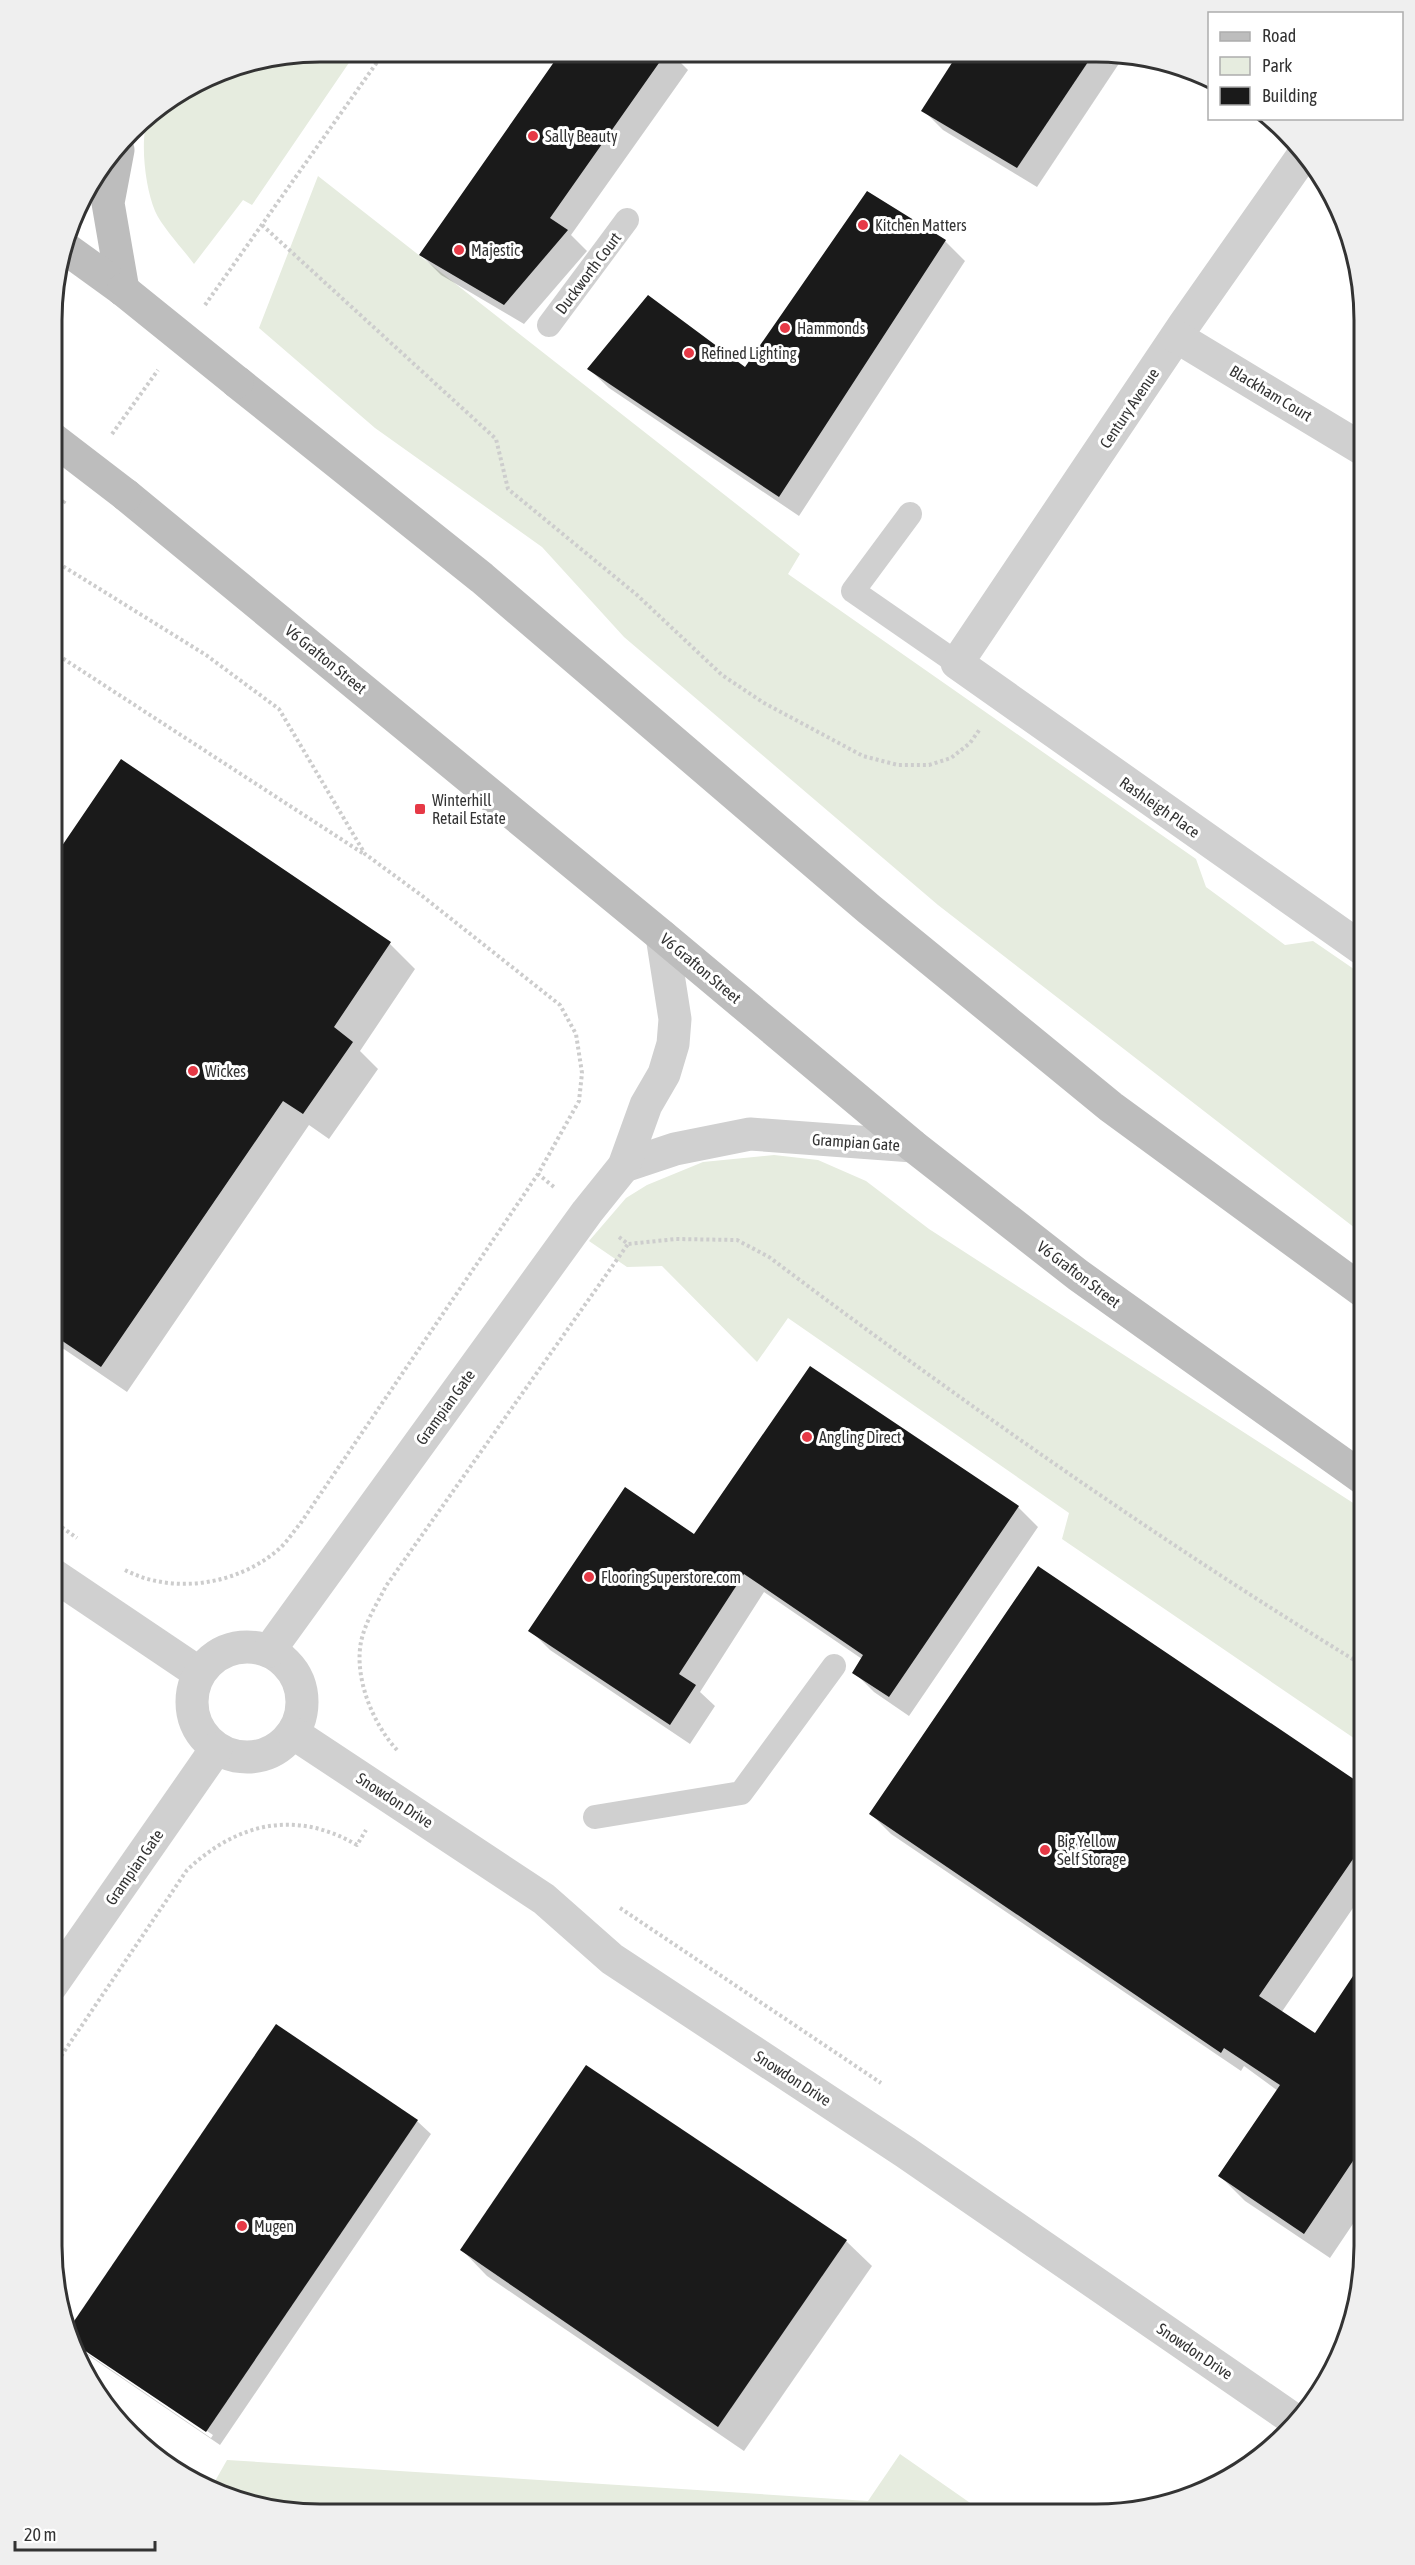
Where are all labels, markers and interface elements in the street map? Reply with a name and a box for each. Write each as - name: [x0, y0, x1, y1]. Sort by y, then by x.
- legend: [1208, 12, 1403, 120]
- text: Road: [1262, 25, 1296, 46]
- text: Park: [1262, 55, 1292, 76]
- text: Building: [1262, 85, 1317, 106]
- place label: Sally Beauty: [545, 127, 618, 146]
- marker: Sally Beauty: [526, 129, 540, 143]
- place label: Kitchen Matters: [875, 216, 967, 234]
- marker: Kitchen Matters: [856, 218, 870, 232]
- street label: Duckworth Court: [552, 228, 625, 317]
- place label: Majestic: [471, 241, 520, 260]
- marker: Majestic: [452, 243, 466, 257]
- place label: Hammonds: [797, 319, 866, 337]
- marker: Hammonds: [778, 321, 792, 335]
- place label: Refined Lighting: [701, 344, 797, 363]
- marker: Refined Lighting: [682, 346, 696, 360]
- street label: Blackham Court: [1227, 361, 1316, 425]
- street label: Century Avenue: [1096, 365, 1163, 452]
- street label: V6 Grafton Street: [282, 621, 371, 697]
- street label: Rashleigh Place: [1116, 773, 1203, 842]
- place label: Winterhill Retail Estate: [432, 791, 506, 827]
- marker: Winterhill Retail Estate: [413, 802, 427, 816]
- street label: V6 Grafton Street: [657, 929, 745, 1007]
- place label: Wickes: [205, 1062, 246, 1080]
- marker: Wickes: [186, 1064, 200, 1078]
- street label: Grampian Gate: [811, 1130, 901, 1155]
- street label: V6 Grafton Street: [1034, 1237, 1124, 1311]
- street label: Grampian Gate: [412, 1366, 479, 1449]
- place label: Angling Direct: [819, 1428, 902, 1447]
- marker: Angling Direct: [800, 1430, 814, 1444]
- place label: FlooringSuperstore.com: [601, 1568, 741, 1587]
- marker: FlooringSuperstore.com: [582, 1570, 596, 1584]
- street label: Snowdon Drive: [353, 1769, 437, 1831]
- street label: Grampian Gate: [101, 1826, 167, 1909]
- place label: Big Yellow Self Storage: [1057, 1832, 1126, 1869]
- marker: Big Yellow Self Storage: [1038, 1843, 1052, 1857]
- street label: Snowdon Drive: [751, 2047, 835, 2109]
- place label: Mugen: [254, 2217, 294, 2236]
- marker: Mugen: [235, 2219, 249, 2233]
- street label: Snowdon Drive: [1154, 2319, 1236, 2383]
- scale bar: [15, 2514, 154, 2552]
- text: 20 m: [24, 2524, 56, 2545]

